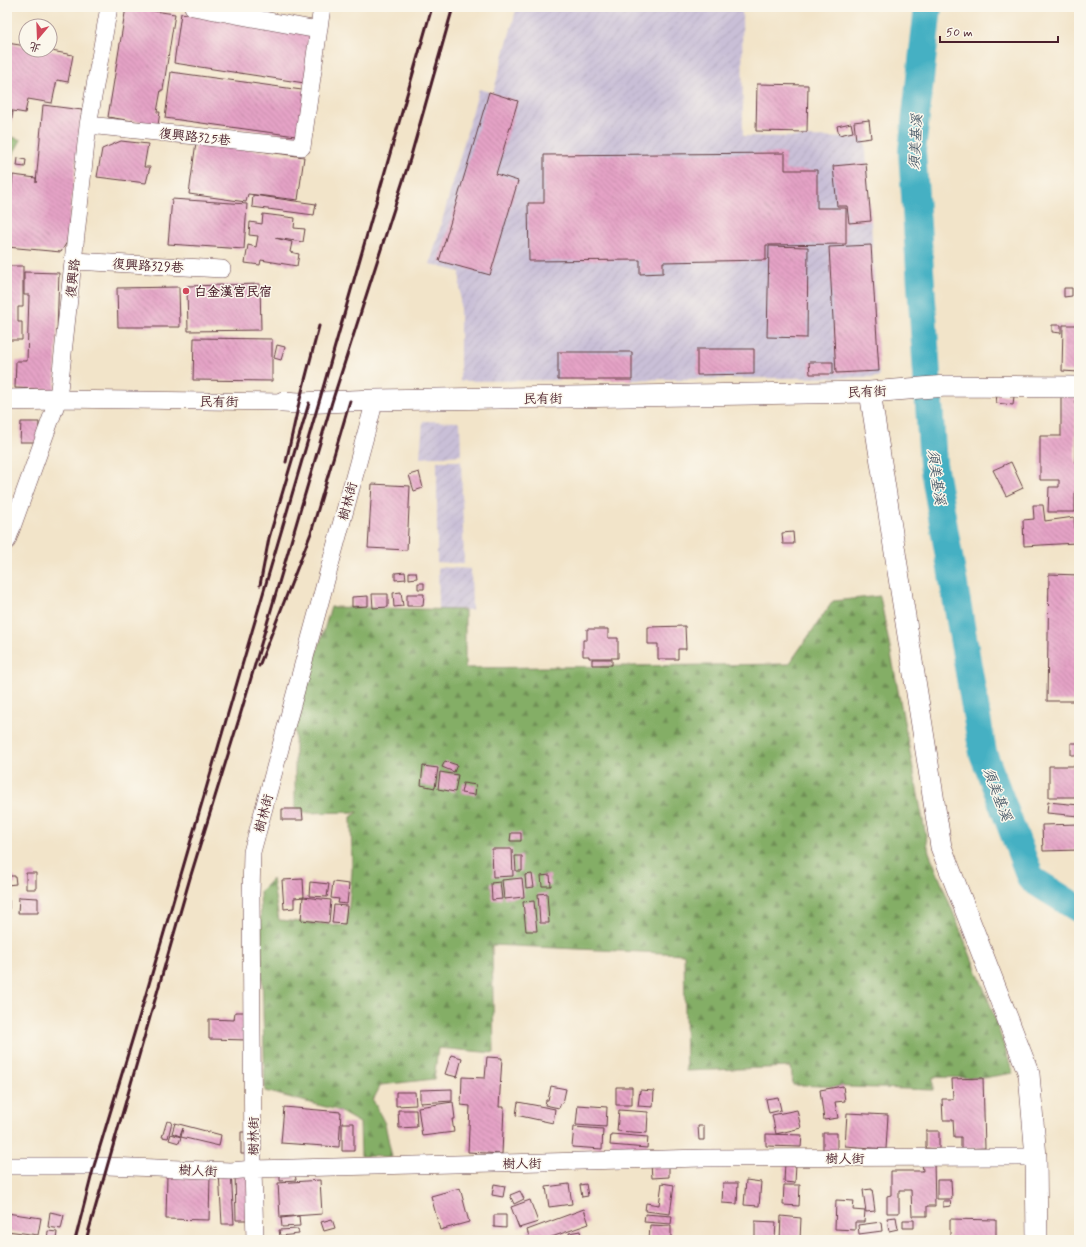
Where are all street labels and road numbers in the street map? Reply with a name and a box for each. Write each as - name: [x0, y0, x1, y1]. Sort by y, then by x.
- street label: 復興路325巷: [158, 125, 232, 150]
- street label: 復興路329巷: [112, 256, 184, 277]
- street label: 復興路: [63, 258, 84, 298]
- street label: 民有街: [847, 383, 887, 402]
- street label: 民有街: [523, 391, 563, 408]
- street label: 民有街: [199, 394, 239, 411]
- street label: 樹林街: [335, 480, 362, 522]
- street label: 樹林街: [251, 792, 278, 834]
- street label: 樹林街: [246, 1116, 263, 1156]
- street label: 樹人街: [825, 1151, 865, 1168]
- street label: 樹人街: [502, 1156, 542, 1173]
- street label: 樹人街: [178, 1162, 218, 1181]

